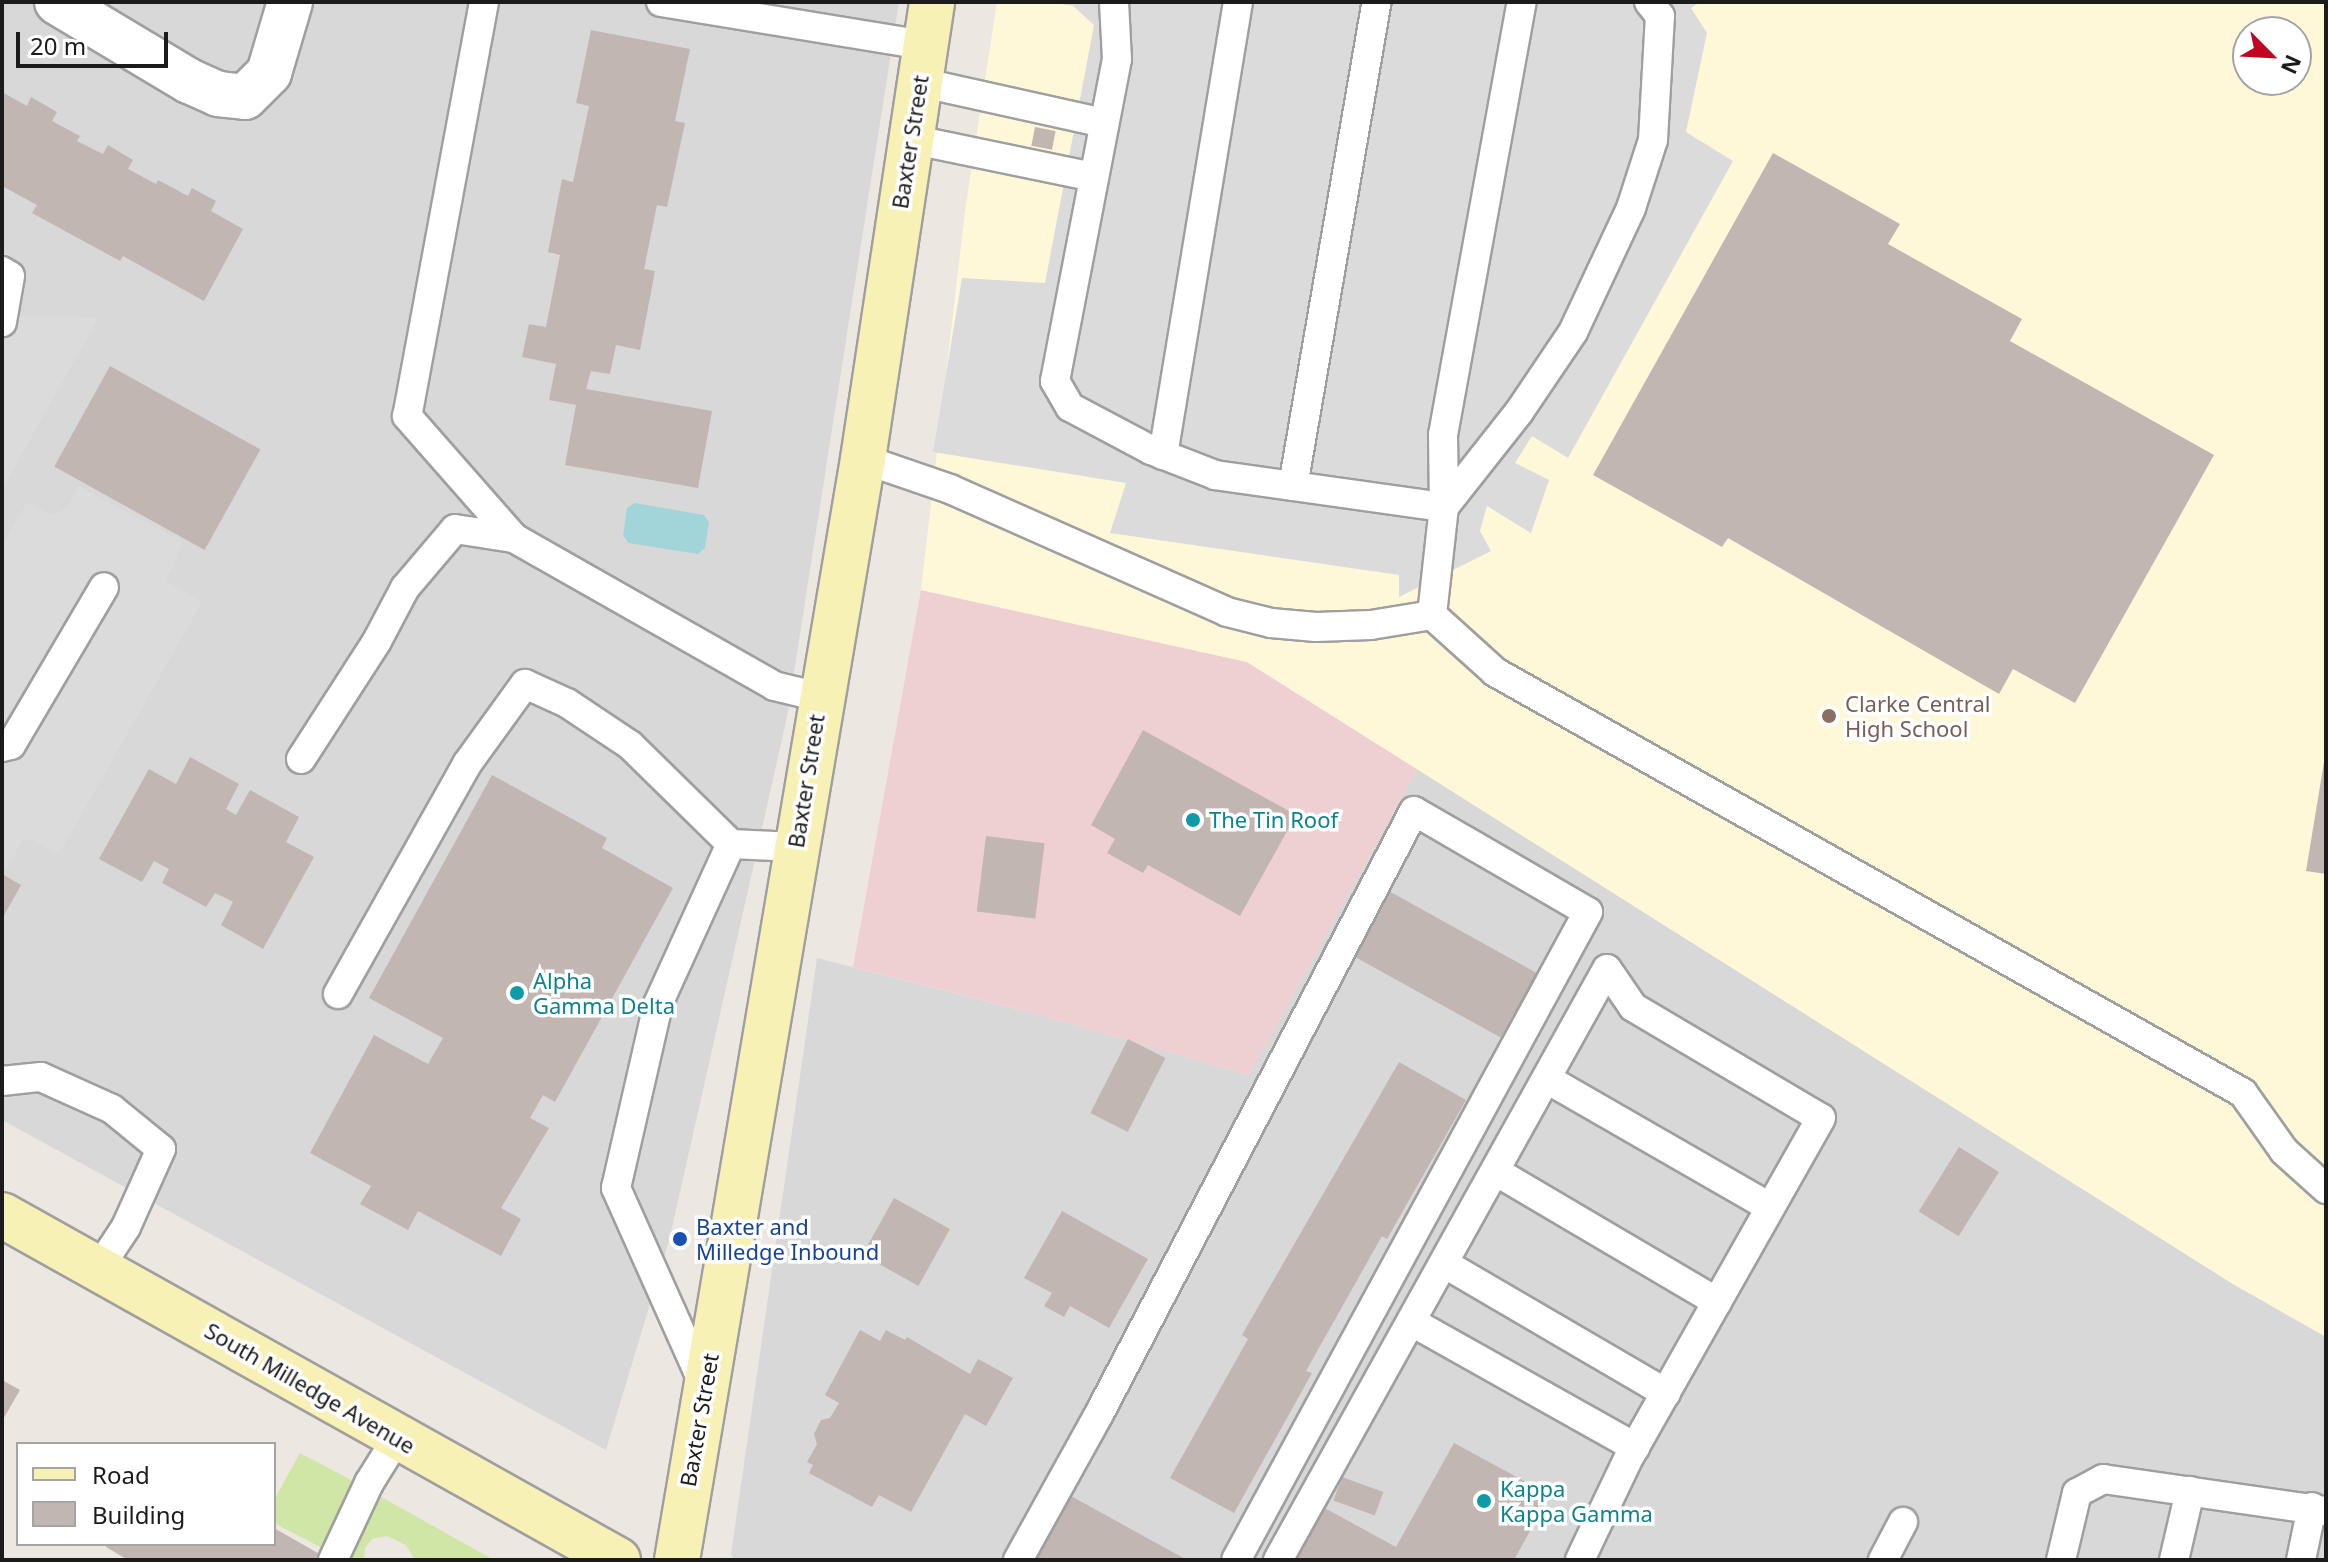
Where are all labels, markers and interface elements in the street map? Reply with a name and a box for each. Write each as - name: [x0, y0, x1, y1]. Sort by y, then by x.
- scale bar: [20, 16, 172, 66]
- north arrow: [2232, 16, 2312, 96]
- text: 20 m: [30, 29, 86, 62]
- text: N: [2275, 51, 2309, 79]
- street label: Baxter Street: [886, 73, 934, 211]
- place label: Clarke Central High School: [1845, 690, 1990, 742]
- marker: Clarke Central High School: [1820, 707, 1838, 725]
- street label: Baxter Street: [782, 712, 830, 850]
- place label: The Tin Roof: [1209, 807, 1338, 833]
- marker: The Tin Roof: [1184, 811, 1202, 829]
- place label: Alpha Gamma Delta: [533, 967, 675, 1018]
- marker: Alpha Gamma Delta: [508, 984, 526, 1002]
- place label: Baxter and Milledge Inbound: [696, 1213, 879, 1264]
- marker: Baxter and Milledge Inbound: [671, 1230, 689, 1248]
- street label: South Milledge Avenue: [200, 1317, 420, 1459]
- street label: Baxter Street: [674, 1351, 724, 1489]
- legend: [16, 1442, 276, 1546]
- text: Road: [92, 1458, 150, 1491]
- place label: Kappa Kappa Gamma: [1500, 1475, 1653, 1526]
- marker: Kappa Kappa Gamma: [1475, 1492, 1493, 1510]
- text: Building: [92, 1498, 185, 1531]

